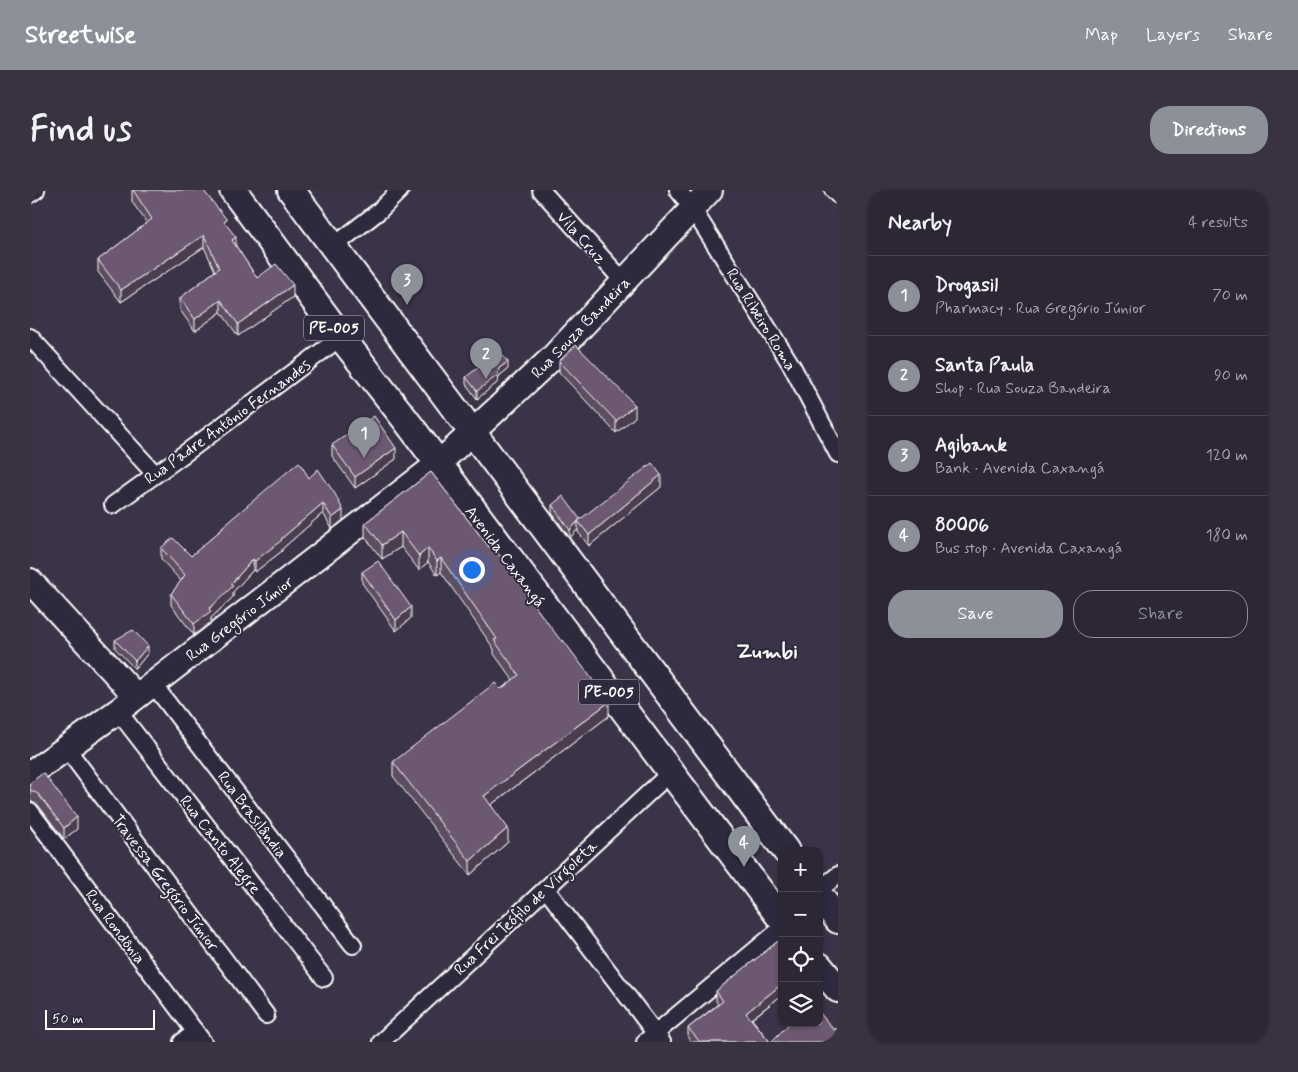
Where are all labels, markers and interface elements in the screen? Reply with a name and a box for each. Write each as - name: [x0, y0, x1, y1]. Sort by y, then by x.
- text: Streetwise: [25, 20, 136, 51]
- text: Map: [1085, 23, 1118, 47]
- text: Layers: [1146, 23, 1200, 47]
- text: Share: [1228, 23, 1273, 47]
- button: Directions: [1150, 106, 1268, 154]
- text: Find us: [30, 107, 132, 153]
- street label: Vila Cruz: [552, 207, 610, 269]
- text: Nearby: [888, 209, 952, 237]
- text: 4 results: [1188, 212, 1248, 233]
- pin: 3: [391, 264, 423, 305]
- street label: Rua Ribeiro Roma: [721, 265, 801, 375]
- street label: Rua Souza Bandeira: [527, 273, 635, 384]
- text: Drogasil: [935, 273, 998, 298]
- text: 1: [900, 285, 908, 306]
- text: 70 m: [1212, 285, 1248, 306]
- text: Pharmacy · Rua Gregório Júnior: [935, 298, 1145, 319]
- road number: PE-005: [304, 316, 364, 340]
- pin: 2: [470, 338, 502, 379]
- text: Santa Paula: [935, 353, 1034, 378]
- street label: Rua Padre Antônio Fernandes: [141, 355, 315, 490]
- text: 2: [900, 365, 908, 386]
- text: 90 m: [1214, 365, 1248, 386]
- text: Shop · Rua Souza Bandeira: [935, 378, 1111, 399]
- pin: 1: [348, 417, 380, 458]
- text: Agibank: [935, 433, 1007, 458]
- text: 3: [900, 445, 908, 466]
- text: 120 m: [1206, 445, 1248, 466]
- text: Bank · Avenida Caxangá: [935, 458, 1105, 479]
- street label: Avenida Caxangá: [460, 502, 550, 612]
- text: 80006: [935, 513, 989, 538]
- text: 4: [899, 525, 909, 546]
- text: 180 m: [1205, 525, 1248, 546]
- text: Bus stop · Avenida Caxangá: [935, 538, 1122, 559]
- your location: [459, 557, 485, 583]
- street label: Rua Gregório Júnior: [182, 572, 299, 667]
- button: Save: [888, 590, 1063, 638]
- button: Share: [1073, 590, 1248, 638]
- district label: Zumbi: [736, 638, 798, 666]
- road number: PE-005: [579, 680, 639, 704]
- street label: Rua Brasilândia: [212, 767, 292, 863]
- street label: Rua Canto Alegre: [174, 791, 265, 899]
- street label: Travessa Gregório Júnior: [106, 810, 223, 956]
- pin: 4: [728, 826, 760, 867]
- street label: Rua Frei Teófilo de Virgoleta: [450, 836, 603, 981]
- map controls: [778, 847, 823, 1027]
- button: +: [778, 847, 823, 892]
- street label: Rua Rondônia: [80, 885, 150, 968]
- button: −: [778, 892, 823, 937]
- button: locate: [778, 937, 823, 982]
- button: layers: [778, 982, 823, 1027]
- scale bar: [45, 1007, 155, 1030]
- text: 50 m: [52, 1010, 83, 1028]

